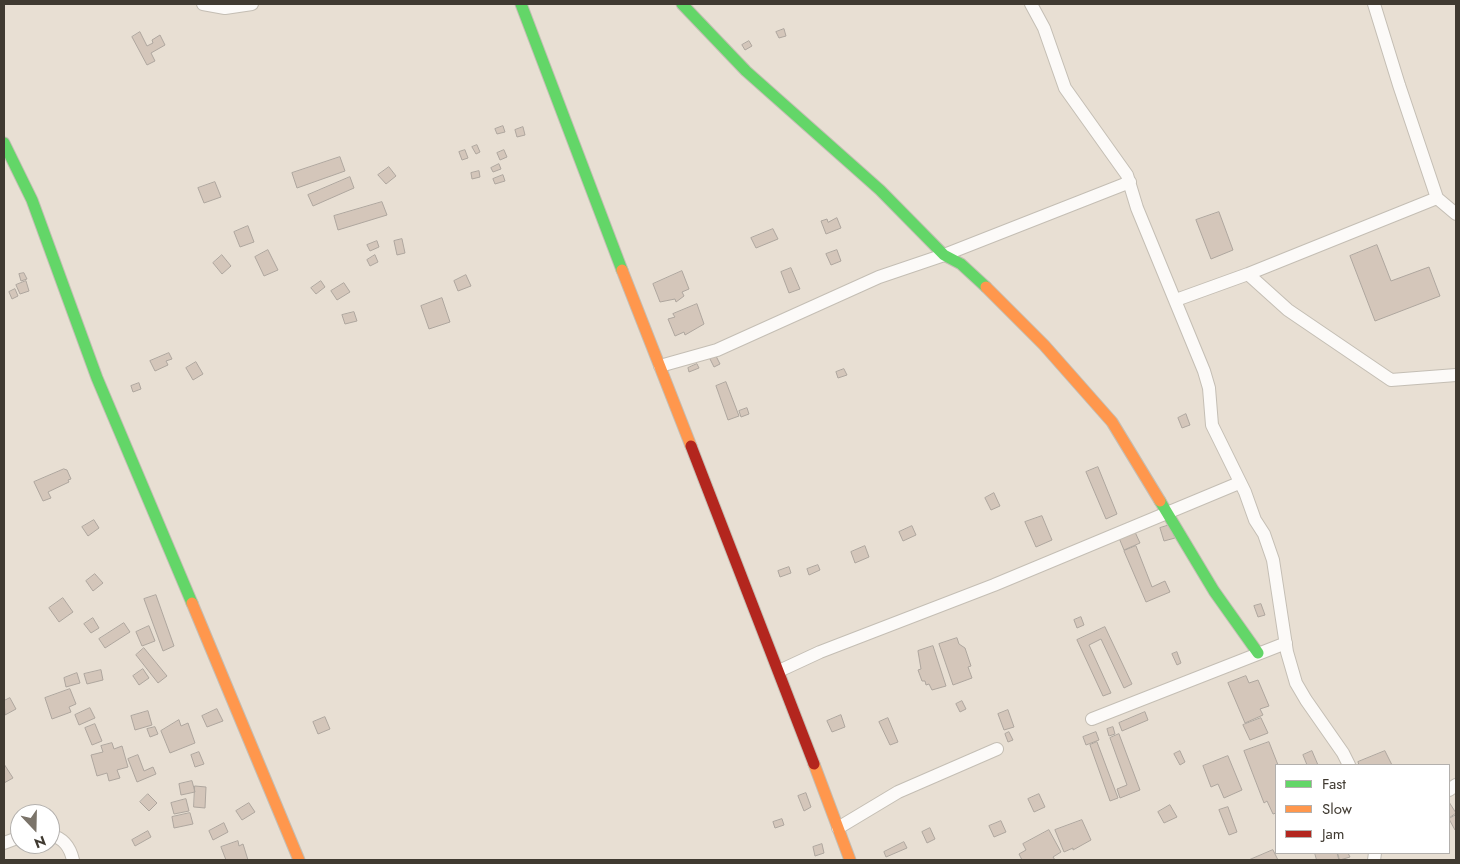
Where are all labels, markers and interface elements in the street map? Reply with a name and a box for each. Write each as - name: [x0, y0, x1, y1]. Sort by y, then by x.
- legend: [1275, 764, 1450, 854]
- text: Fast: [1322, 773, 1346, 795]
- text: Slow: [1322, 798, 1352, 820]
- north arrow: [10, 804, 60, 854]
- text: Jam: [1322, 823, 1345, 845]
- text: N: [31, 831, 49, 853]

